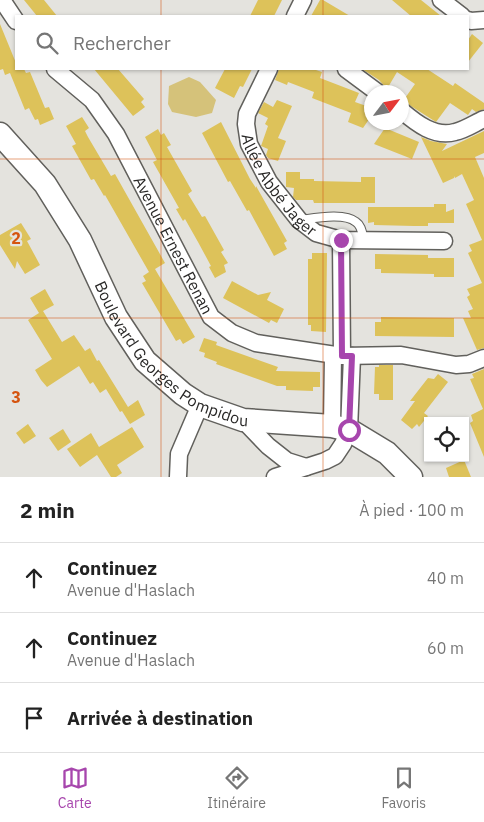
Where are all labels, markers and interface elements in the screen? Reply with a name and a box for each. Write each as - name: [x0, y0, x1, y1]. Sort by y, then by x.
- search box: [15, 15, 469, 70]
- icon: search: [33, 29, 61, 57]
- text: Rechercher: [73, 31, 171, 55]
- north arrow: [364, 85, 409, 130]
- street label: Allée Abbé Jager: [238, 133, 321, 240]
- street label: Avenue Ernest Renan: [130, 173, 218, 318]
- text: 2: [11, 228, 21, 248]
- route end: [330, 229, 353, 252]
- street label: Boulevard Georges Pompidou: [91, 278, 249, 430]
- text: 3: [11, 387, 21, 407]
- map controls: [424, 417, 469, 462]
- button: locate: [424, 417, 469, 462]
- route start: [338, 419, 361, 442]
- text: 2 min: [20, 496, 75, 524]
- text: À pied · 100 m: [359, 500, 464, 520]
- text: Continuez: [67, 556, 157, 580]
- icon: ahead: [20, 564, 48, 592]
- text: 40 m: [427, 568, 464, 588]
- text: Avenue d'Haslach: [67, 580, 195, 600]
- text: Continuez: [67, 626, 157, 650]
- icon: ahead: [20, 634, 48, 662]
- text: 60 m: [427, 638, 464, 658]
- text: Avenue d'Haslach: [67, 650, 195, 670]
- icon: arrive: [20, 704, 48, 732]
- text: Arrivée à destination: [67, 706, 253, 730]
- tab: Carte: [58, 764, 92, 812]
- tab: Itinéraire: [207, 764, 266, 812]
- tab: Favoris: [381, 764, 426, 812]

